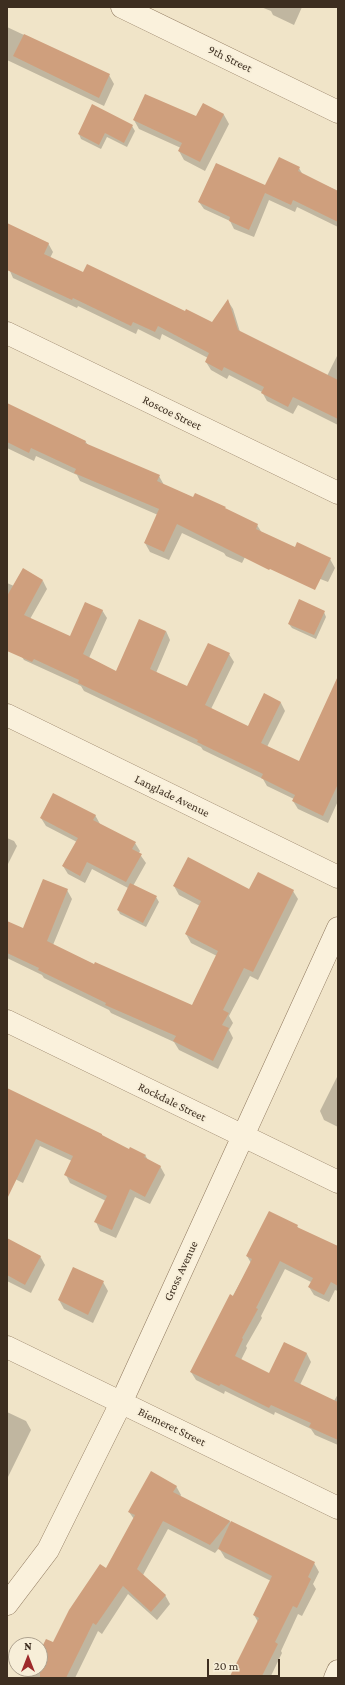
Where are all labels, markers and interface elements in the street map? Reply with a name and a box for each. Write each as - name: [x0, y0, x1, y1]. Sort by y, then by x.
- street label: 9th Street: [206, 42, 254, 76]
- street label: Roscoe Street: [140, 393, 204, 433]
- street label: Langlade Avenue: [132, 772, 212, 820]
- street label: Rockdale Street: [136, 1079, 208, 1125]
- street label: Gross Avenue: [161, 1239, 201, 1303]
- street label: Biemeret Street: [136, 1404, 208, 1450]
- north arrow: [8, 1637, 48, 1677]
- text: N: [24, 1640, 32, 1652]
- scale bar: [209, 1651, 282, 1677]
- text: 20 m: [214, 1659, 238, 1673]

